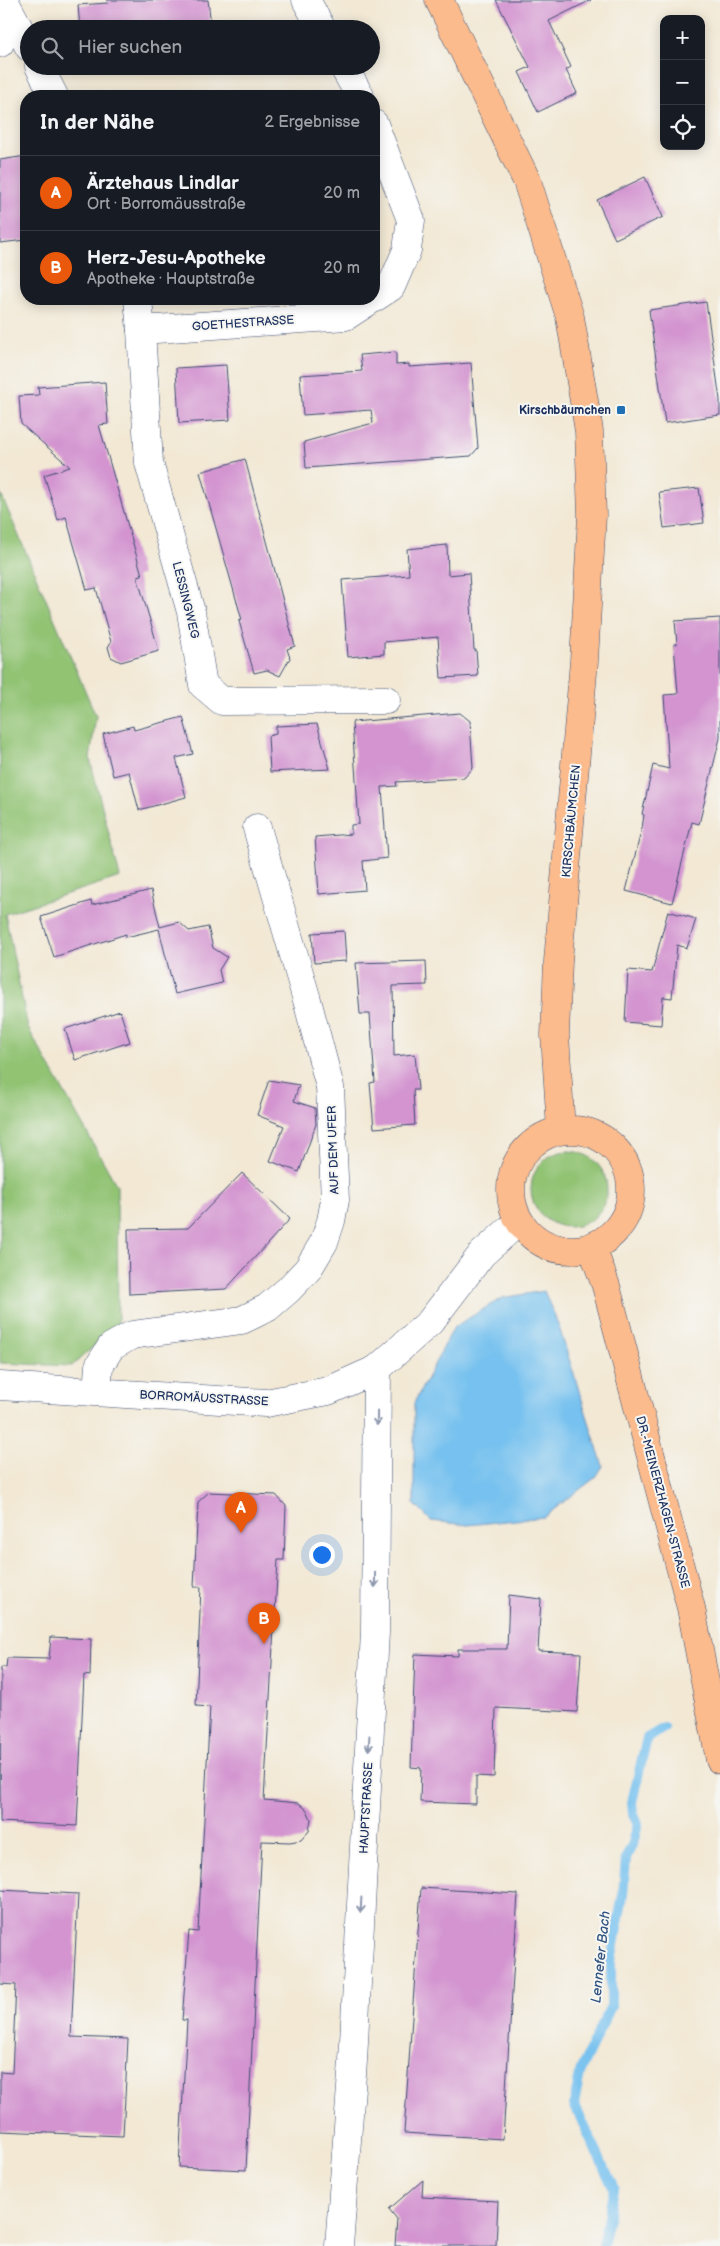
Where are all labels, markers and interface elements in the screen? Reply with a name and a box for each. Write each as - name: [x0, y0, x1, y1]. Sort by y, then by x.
- map controls: [660, 15, 705, 150]
- button: +: [660, 15, 705, 60]
- search box: [20, 20, 380, 75]
- icon: search: [38, 34, 66, 62]
- text: Hier suchen: [78, 36, 182, 59]
- button: −: [660, 60, 705, 105]
- button: locate: [660, 105, 705, 150]
- text: In der Nähe: [40, 110, 154, 135]
- text: 2 Ergebnisse: [264, 113, 360, 132]
- text: Ärztehaus Lindlar: [87, 172, 239, 195]
- text: A: [51, 184, 61, 203]
- text: 20 m: [324, 184, 360, 203]
- text: Ort · Borromäusstraße: [87, 195, 246, 214]
- text: Herz-Jesu-Apotheke: [87, 247, 266, 270]
- text: B: [50, 259, 62, 278]
- text: 20 m: [324, 259, 360, 278]
- text: Apotheke · Hauptstraße: [87, 270, 255, 289]
- street label: GOETHESTRASSE: [191, 312, 295, 335]
- place label: Kirschbäumchen: [519, 403, 611, 418]
- marker: Kirschbäumchen: [615, 404, 627, 416]
- street label: LESSINGWEG: [169, 560, 202, 640]
- street label: KIRSCHBÄUMCHEN: [558, 764, 584, 878]
- street label: AUF DEM UFER: [324, 1105, 343, 1195]
- street label: BORROMÄUSSTRASSE: [139, 1387, 269, 1409]
- one-way arrow: [372, 1410, 382, 1426]
- street label: DR.-MEINERZHAGEN-STRASSE: [632, 1414, 693, 1590]
- pin: A: [225, 1492, 257, 1533]
- your location: [309, 1542, 335, 1568]
- one-way arrow: [370, 1572, 380, 1588]
- pin: B: [248, 1603, 280, 1644]
- one-way arrow: [365, 1735, 374, 1751]
- street label: HAUPTSTRASSE: [357, 1762, 376, 1854]
- one-way arrow: [356, 1897, 365, 1913]
- water label: Lennefer Bach: [587, 1910, 614, 2004]

